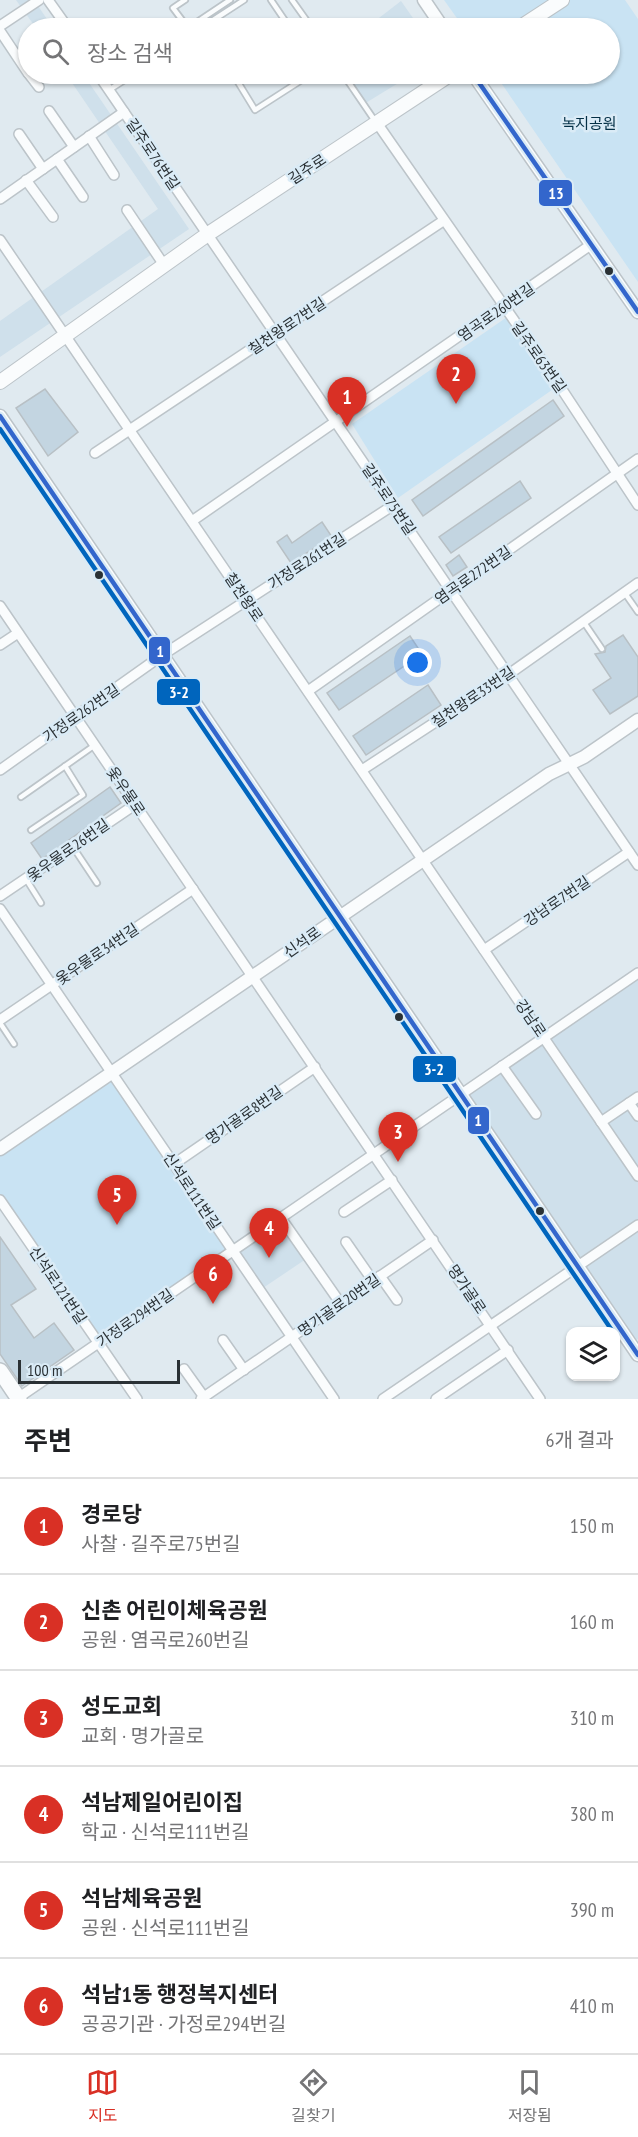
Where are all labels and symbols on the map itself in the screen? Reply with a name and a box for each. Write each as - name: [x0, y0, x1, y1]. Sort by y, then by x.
- street label: 길주로76번길: [122, 114, 184, 194]
- park label: 녹지공원: [561, 114, 617, 133]
- street label: 길주로: [284, 150, 330, 188]
- line badge: 13: [538, 179, 573, 207]
- text: 13: [548, 183, 564, 203]
- unlabelled marker: [603, 265, 615, 277]
- street label: 염곡로260번길: [454, 279, 538, 345]
- street label: 칠천왕로7번길: [245, 293, 329, 359]
- street label: 길주로63번길: [508, 318, 570, 396]
- pin: 2: [436, 354, 476, 404]
- pin: 1: [328, 378, 366, 427]
- street label: 길주로75번길: [358, 459, 420, 539]
- street label: 가정로261번길: [264, 529, 350, 593]
- street label: 염곡로272번길: [431, 542, 515, 608]
- unlabelled marker: [93, 569, 105, 581]
- street label: 칠천왕로: [221, 569, 267, 625]
- line badge: 1: [148, 636, 171, 665]
- text: 1: [156, 641, 164, 661]
- your location: [403, 648, 432, 677]
- street label: 칠천왕로33번길: [428, 662, 518, 732]
- line badge: 3-2: [156, 678, 201, 706]
- street label: 가정로262번길: [39, 680, 123, 746]
- text: 3-2: [169, 682, 189, 702]
- street label: 옻우물로: [103, 763, 149, 819]
- street label: 옻우물로26번길: [23, 815, 113, 885]
- street label: 강남로7번길: [520, 872, 594, 930]
- street label: 옻우물로34번길: [52, 919, 142, 989]
- street label: 신석로: [280, 922, 324, 962]
- street label: 강남로: [512, 996, 550, 1040]
- unlabelled marker: [393, 1011, 405, 1023]
- line badge: 3-2: [412, 1055, 457, 1083]
- text: 3-2: [424, 1059, 444, 1079]
- street label: 명가골로8번길: [202, 1082, 286, 1148]
- line badge: 1: [467, 1106, 490, 1135]
- text: 1: [474, 1110, 482, 1130]
- pin: 3: [378, 1112, 418, 1162]
- street label: 신석로111번길: [159, 1149, 225, 1233]
- pin: 5: [98, 1176, 136, 1225]
- unlabelled marker: [534, 1205, 546, 1217]
- pin: 4: [250, 1208, 288, 1258]
- street label: 신석로121번길: [25, 1243, 91, 1327]
- pin: 6: [194, 1254, 232, 1304]
- street label: 명가골로: [444, 1261, 490, 1317]
- street label: 명가골로20번길: [294, 1270, 384, 1340]
- street label: 가정로294번길: [93, 1285, 177, 1351]
- scale bar: [18, 1357, 180, 1384]

